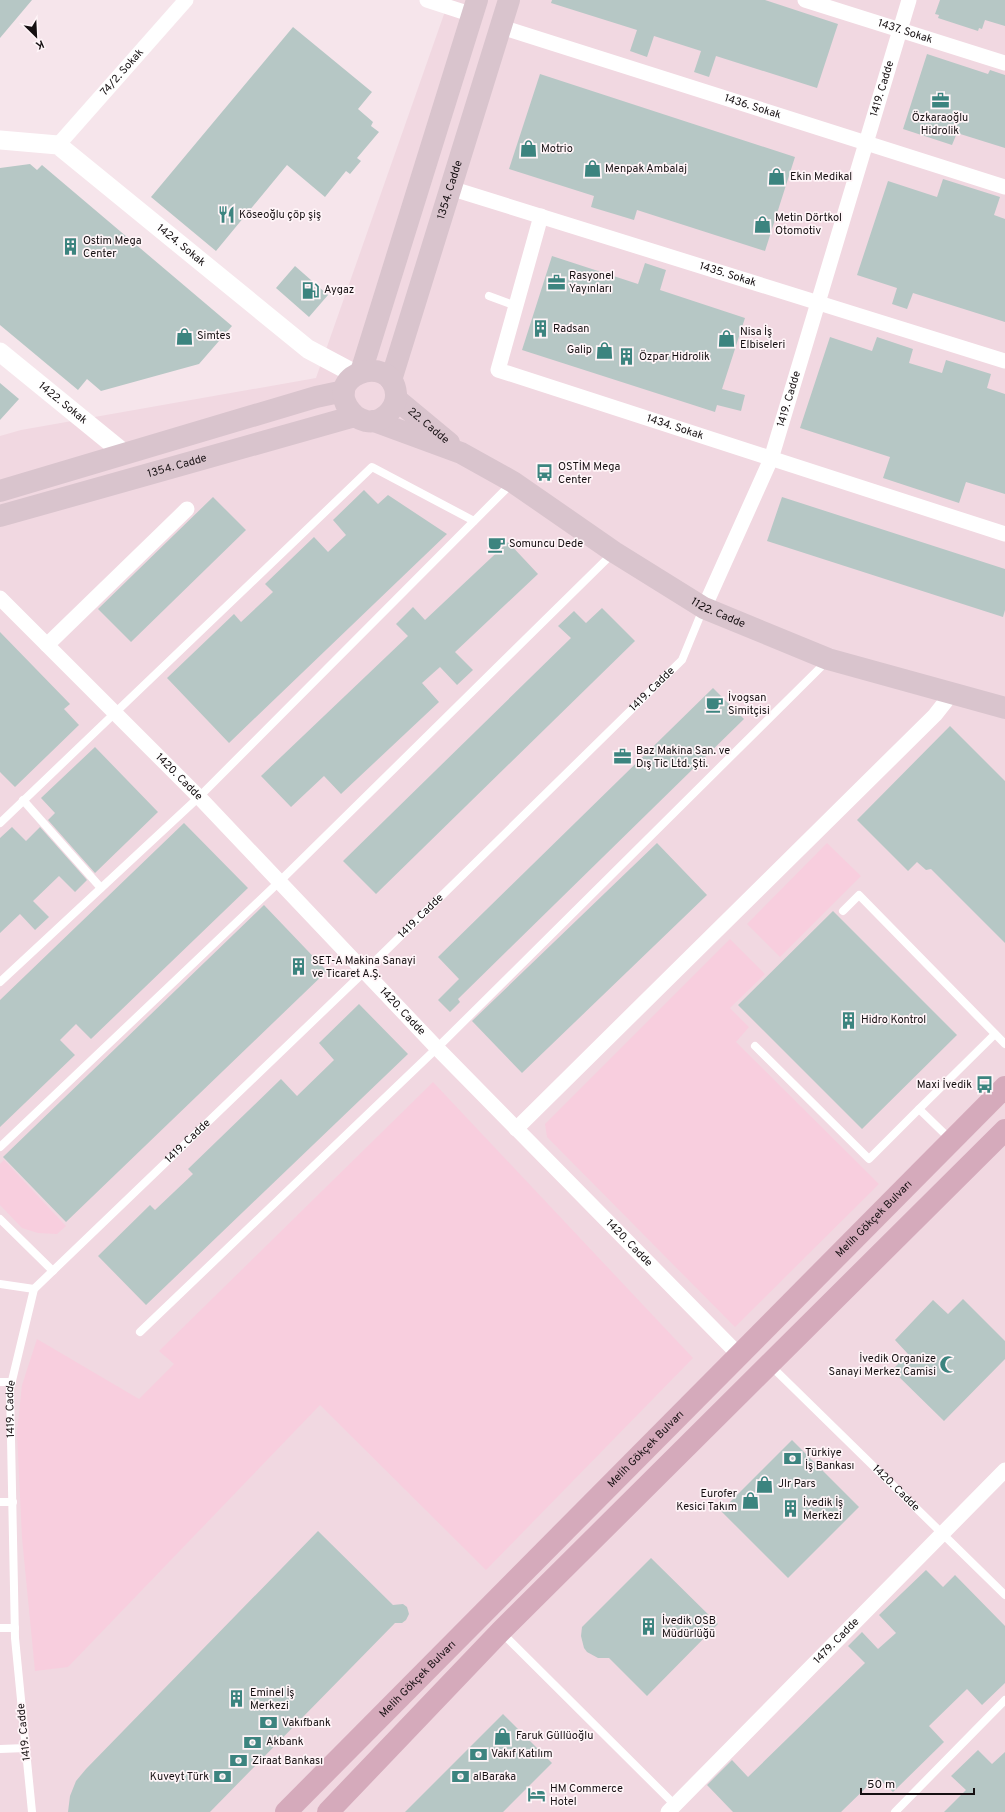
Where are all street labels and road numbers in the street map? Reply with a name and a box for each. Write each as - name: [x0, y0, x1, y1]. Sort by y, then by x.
- street label: 1437. Sokak: [876, 16, 934, 47]
- street label: 74/2. Sokak: [98, 46, 147, 99]
- street label: 1419. Cadde: [867, 59, 897, 118]
- street label: 1436. Sokak: [722, 91, 783, 122]
- street label: 1354. Cadde: [434, 159, 466, 221]
- street label: 1424. Sokak: [154, 221, 208, 270]
- street label: 1435. Sokak: [698, 259, 758, 290]
- street label: 1419. Cadde: [774, 369, 804, 429]
- street label: 1422. Sokak: [35, 379, 90, 427]
- street label: 22. Cadde: [405, 404, 452, 447]
- street label: 1434. Sokak: [645, 412, 705, 443]
- street label: 1354. Cadde: [146, 451, 208, 481]
- street label: 1122. Cadde: [688, 595, 747, 631]
- street label: 1419. Cadde: [627, 664, 678, 715]
- street label: 1420. Cadde: [152, 750, 205, 803]
- street label: 1419. Cadde: [395, 891, 446, 941]
- street label: 1420. Cadde: [376, 985, 428, 1038]
- street label: 1419. Cadde: [162, 1116, 214, 1166]
- street label: Melih Gökçek Bulvarı: [833, 1178, 915, 1261]
- street label: 1420. Cadde: [603, 1216, 655, 1270]
- street label: 1419. Cadde: [2, 1378, 19, 1438]
- street label: Melih Gökçek Bulvarı: [605, 1408, 687, 1491]
- street label: 1420. Cadde: [869, 1462, 923, 1514]
- street label: 1479. Cadde: [811, 1615, 862, 1667]
- street label: Melih Gökçek Bulvarı: [376, 1638, 459, 1721]
- street label: 1419. Cadde: [14, 1702, 34, 1761]

